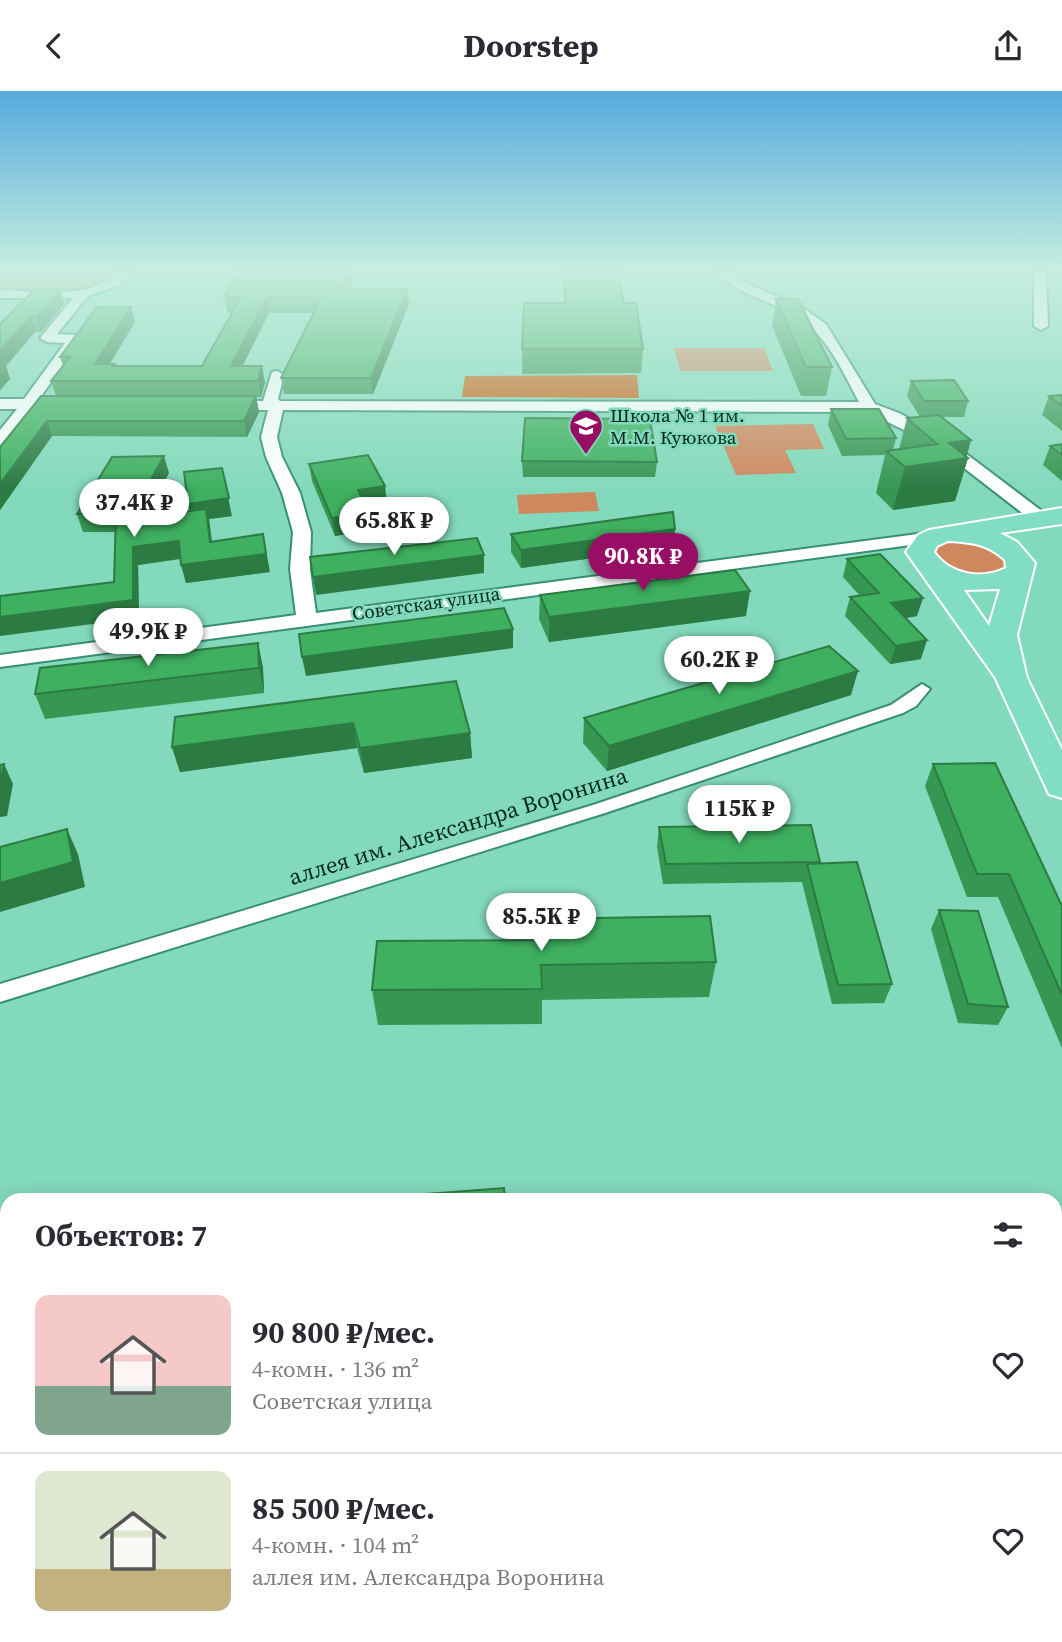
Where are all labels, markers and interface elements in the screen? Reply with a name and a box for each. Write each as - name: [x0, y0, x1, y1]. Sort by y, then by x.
- text: Doorstep: [463, 24, 599, 68]
- icon: back: [35, 27, 73, 65]
- icon: share: [989, 27, 1027, 65]
- place label: Школа № 1 им. М.М. Куюкова: [610, 402, 745, 450]
- school or university icon: Школа № 1 им. М.М. Куюкова: [567, 407, 605, 456]
- pin: 37.4K ₽: [69, 479, 199, 539]
- text: 37.4K ₽: [95, 486, 173, 518]
- pin: 65.8K ₽: [329, 497, 459, 557]
- text: 65.8K ₽: [355, 504, 433, 536]
- pin: 90.8K ₽: [578, 533, 708, 593]
- text: 90.8K ₽: [604, 540, 682, 572]
- street label: Советская улица: [350, 580, 502, 626]
- pin: 49.9K ₽: [83, 609, 213, 668]
- text: 49.9K ₽: [109, 615, 187, 647]
- pin: 60.2K ₽: [654, 637, 784, 696]
- text: 60.2K ₽: [680, 643, 758, 675]
- street label: аллея им. Александра Воронина: [285, 759, 632, 893]
- pin: 115K ₽: [682, 785, 796, 845]
- text: 115K ₽: [704, 792, 774, 824]
- pin: 85.5K ₽: [476, 893, 606, 953]
- text: 85.5K ₽: [502, 900, 580, 932]
- text: Объектов: 7: [35, 1215, 207, 1256]
- icon: filters: [989, 1216, 1027, 1254]
- text: 90 800 ₽/мес.: [252, 1312, 435, 1353]
- icon: home: [91, 1323, 175, 1407]
- icon: heart: [989, 1346, 1027, 1384]
- text: 4-комн. · 136 m²: [252, 1353, 419, 1385]
- text: Советская улица: [252, 1385, 433, 1417]
- text: 85 500 ₽/мес.: [252, 1488, 435, 1529]
- icon: home: [91, 1499, 175, 1583]
- icon: heart: [989, 1522, 1027, 1560]
- text: 4-комн. · 104 m²: [252, 1529, 419, 1561]
- text: аллея им. Александра Воронина: [252, 1561, 605, 1593]

